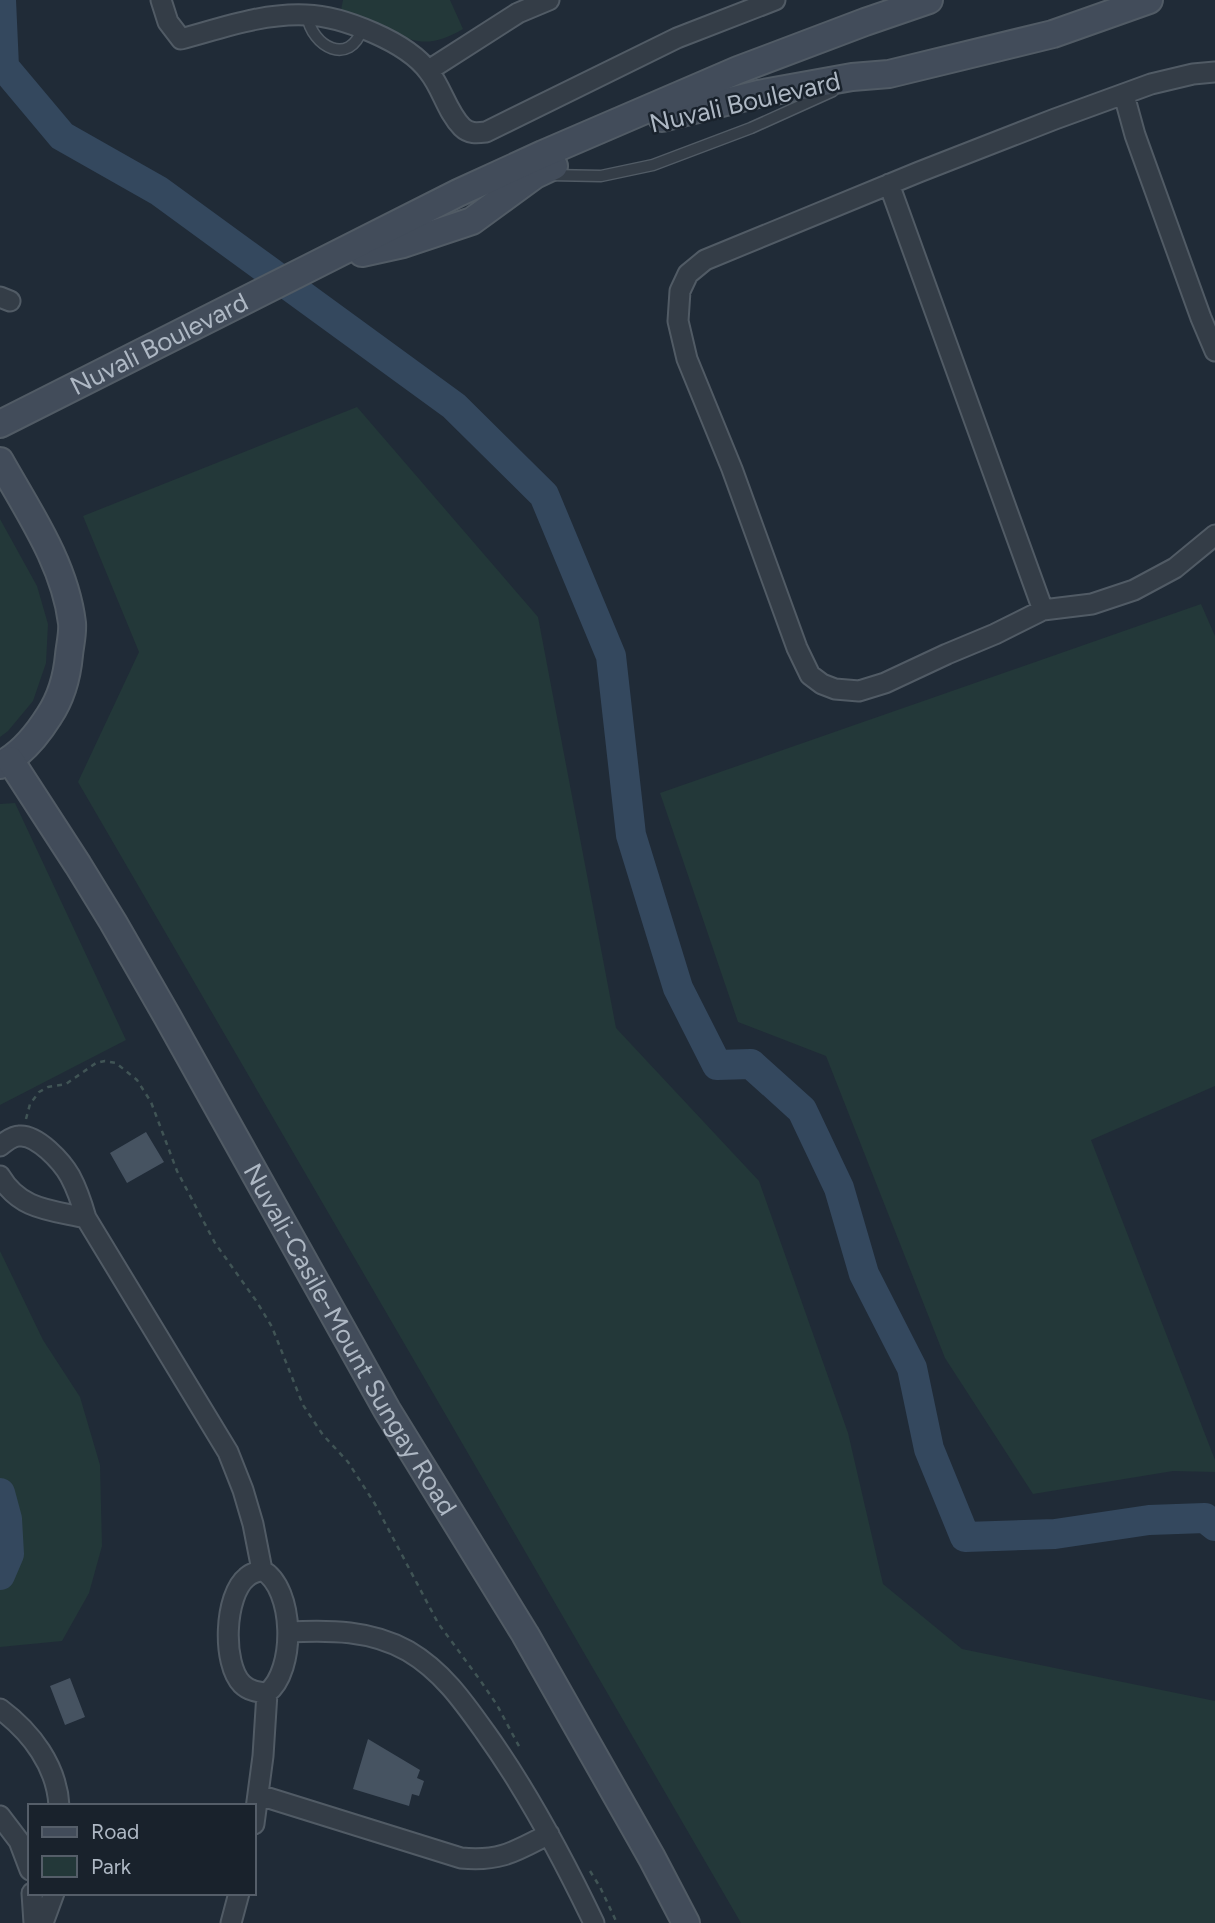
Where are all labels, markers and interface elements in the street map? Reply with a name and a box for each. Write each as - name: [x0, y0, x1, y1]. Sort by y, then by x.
- street label: Nuvali Boulevard: [646, 64, 844, 140]
- street label: Nuvali Boulevard: [65, 286, 253, 402]
- street label: Nuvali-Casile-Mount Sungay Road: [237, 1158, 464, 1521]
- legend: [28, 1804, 256, 1895]
- text: Road: [91, 1819, 139, 1844]
- text: Park: [91, 1854, 132, 1879]

